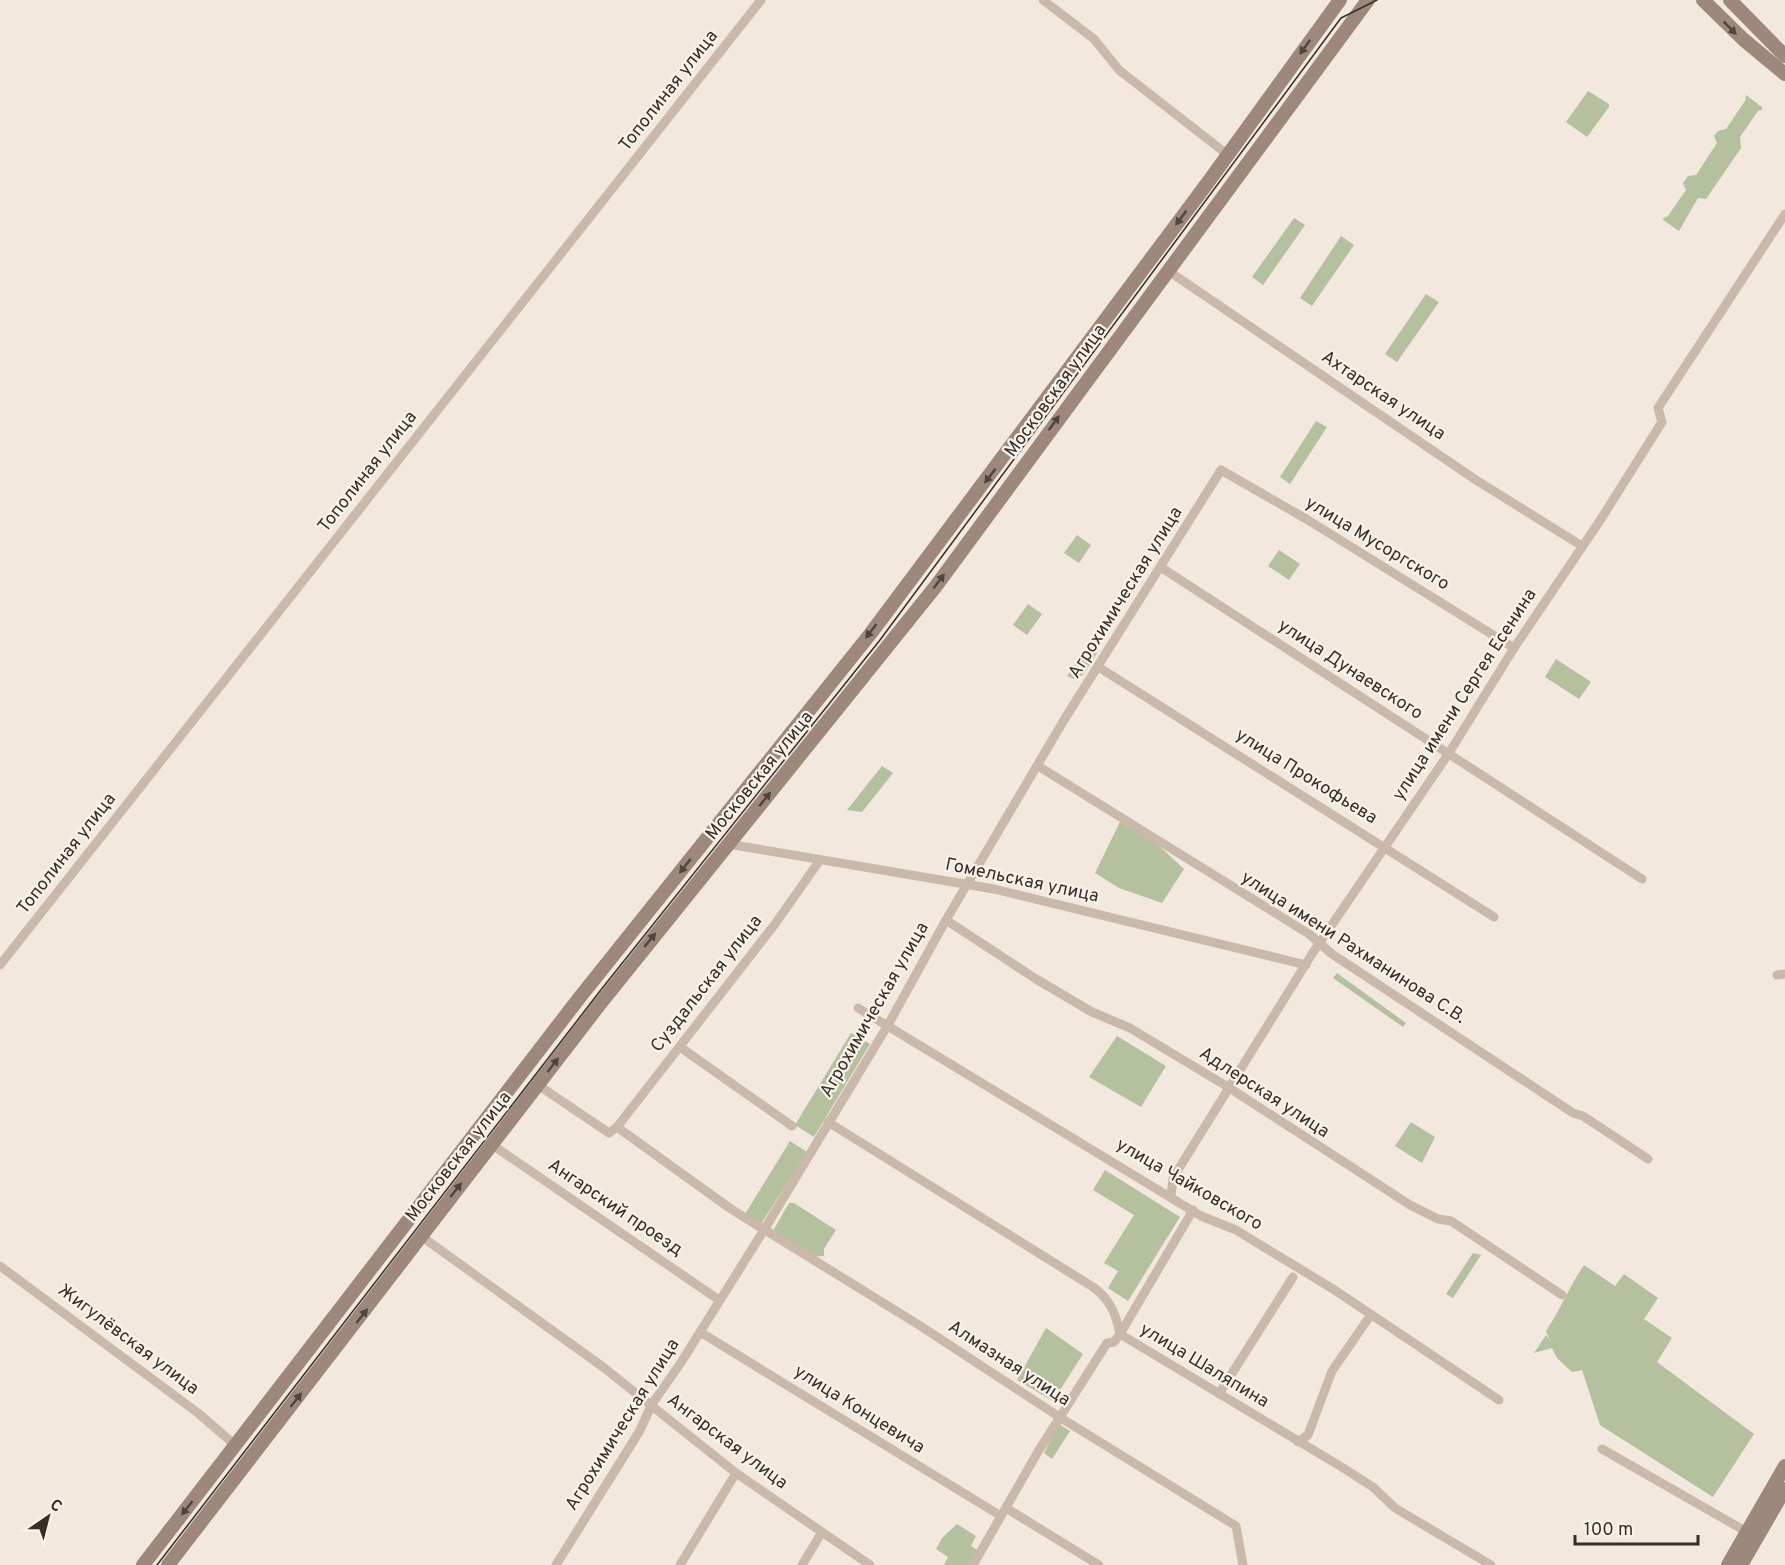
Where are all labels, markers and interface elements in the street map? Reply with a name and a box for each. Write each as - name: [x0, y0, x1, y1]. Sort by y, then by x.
- one-way arrow: [1723, 20, 1737, 34]
- street label: Тополиная улица: [614, 26, 724, 156]
- one-way arrow: [1299, 39, 1311, 54]
- one-way arrow: [1175, 211, 1187, 226]
- street label: Московская улица: [1000, 320, 1112, 462]
- street label: Ахтарская улица: [1317, 346, 1449, 446]
- street label: Тополиная улица: [313, 407, 423, 537]
- one-way arrow: [1048, 416, 1060, 432]
- one-way arrow: [983, 468, 996, 484]
- street label: улица Мусоргского: [1301, 492, 1453, 596]
- street label: Агрохимическая улица: [1064, 503, 1188, 683]
- one-way arrow: [933, 573, 945, 589]
- street label: улица имени Сергея Есенина: [1388, 585, 1542, 805]
- street label: улица Дунаевского: [1273, 614, 1427, 726]
- one-way arrow: [866, 624, 878, 639]
- street label: Московская улица: [701, 707, 819, 845]
- street label: улица Прокофьева: [1231, 724, 1381, 830]
- street label: Тополиная улица: [12, 789, 122, 919]
- one-way arrow: [758, 791, 771, 807]
- street label: Гомельская улица: [943, 854, 1101, 908]
- one-way arrow: [678, 858, 691, 874]
- street label: улица имени Рахманинова С.В.: [1236, 867, 1470, 1029]
- street label: Суздальская улица: [646, 911, 768, 1057]
- street label: Агрохимическая улица: [815, 918, 935, 1102]
- one-way arrow: [644, 933, 656, 948]
- street label: Адлерская улица: [1195, 1042, 1333, 1144]
- one-way arrow: [546, 1057, 558, 1072]
- street label: Московская улица: [401, 1087, 517, 1227]
- street label: улица Чайковского: [1112, 1134, 1266, 1236]
- street label: Ангарский проезд: [543, 1154, 687, 1262]
- one-way arrow: [450, 1182, 463, 1198]
- street label: Жигулёвская улица: [53, 1279, 203, 1401]
- one-way arrow: [356, 1308, 368, 1324]
- street label: Алмазная улица: [944, 1316, 1074, 1412]
- street label: улица Шаляпина: [1135, 1318, 1273, 1414]
- street label: Агрохимическая улица: [561, 1335, 685, 1515]
- street label: улица Концевича: [789, 1361, 929, 1459]
- street label: Ангарская улица: [662, 1389, 792, 1495]
- one-way arrow: [289, 1392, 302, 1408]
- north arrow: [18, 1487, 78, 1547]
- text: С: [46, 1495, 65, 1517]
- one-way arrow: [182, 1501, 194, 1516]
- scale bar: [1575, 1508, 1698, 1546]
- text: 100 m: [1584, 1519, 1633, 1542]

